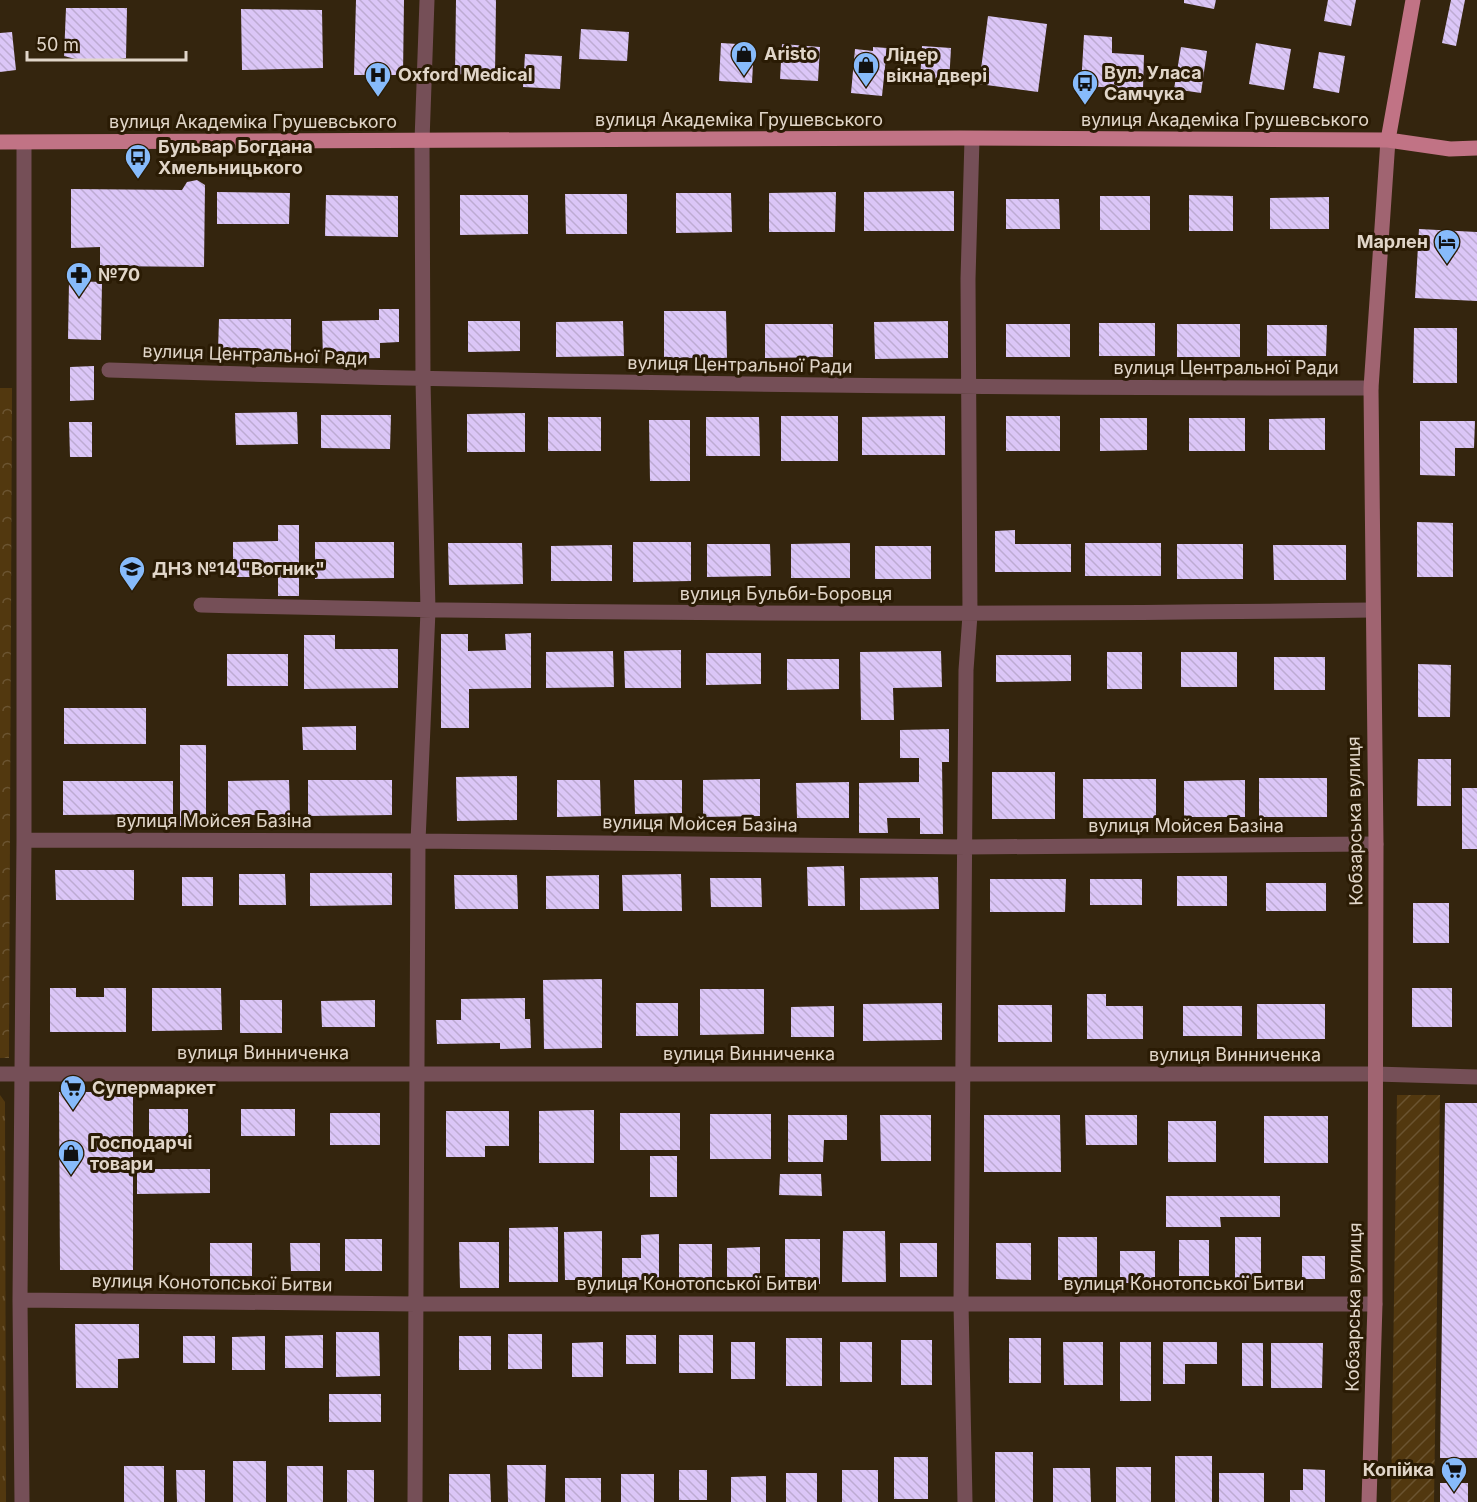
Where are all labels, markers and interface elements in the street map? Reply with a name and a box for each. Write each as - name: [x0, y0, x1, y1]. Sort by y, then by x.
- scale bar: [27, 24, 186, 62]
- text: 50 m: [36, 34, 79, 55]
- shop icon: Aristo: [729, 39, 759, 77]
- place label: Aristo: [764, 43, 817, 64]
- place label: Лідер вікна двері: [886, 44, 987, 86]
- shop icon: Лідер вікна двері: [851, 50, 881, 88]
- hospital icon: Oxford Medical: [363, 60, 393, 98]
- place label: Вул. Уласа Самчука: [1104, 62, 1202, 104]
- place label: Oxford Medical: [398, 64, 533, 85]
- bus stop icon: Вул. Уласа Самчука: [1070, 68, 1100, 106]
- street label: вулиця Академіка Грушевського: [595, 109, 883, 130]
- street label: вулиця Академіка Грушевського: [1081, 109, 1369, 130]
- street label: вулиця Академіка Грушевського: [109, 111, 397, 132]
- place label: Бульвар Богдана Хмельницького: [158, 136, 313, 178]
- bus stop icon: Бульвар Богдана Хмельницького: [123, 142, 153, 180]
- hotel icon: Марлен: [1432, 227, 1462, 265]
- place label: Марлен: [1357, 231, 1428, 252]
- pharmacy icon: №70: [64, 260, 94, 298]
- place label: №70: [98, 264, 140, 285]
- street label: вулиця Центральної Ради: [142, 340, 368, 369]
- street label: вулиця Центральної Ради: [627, 352, 853, 377]
- street label: вулиця Центральної Ради: [1113, 357, 1339, 378]
- school or university icon: ДНЗ №14 "Вогник": [117, 554, 147, 592]
- place label: ДНЗ №14 "Вогник": [152, 558, 325, 579]
- street label: вулиця Бульби-Боровця: [680, 583, 892, 604]
- street label: Кобзарська вулиця: [1343, 736, 1366, 906]
- street label: вулиця Мойсея Базіна: [116, 810, 312, 831]
- street label: вулиця Мойсея Базіна: [602, 811, 798, 836]
- street label: вулиця Мойсея Базіна: [1088, 815, 1284, 836]
- street label: вулиця Винниченка: [177, 1042, 349, 1063]
- street label: вулиця Винниченка: [663, 1043, 835, 1064]
- street label: вулиця Винниченка: [1149, 1044, 1321, 1065]
- supermarket icon: Супермаркет: [58, 1073, 88, 1111]
- place label: Супермаркет: [92, 1077, 216, 1098]
- place label: Господарчі товари: [90, 1132, 192, 1174]
- shop icon: Господарчі товари: [56, 1138, 86, 1176]
- street label: Кобзарська вулиця: [1342, 1222, 1365, 1392]
- street label: вулиця Конотопської Битви: [91, 1270, 333, 1295]
- street label: вулиця Конотопської Битви: [577, 1273, 817, 1294]
- street label: вулиця Конотопської Битви: [1064, 1273, 1304, 1294]
- supermarket icon: Копійка: [1439, 1455, 1469, 1493]
- place label: Копійка: [1363, 1459, 1434, 1480]

